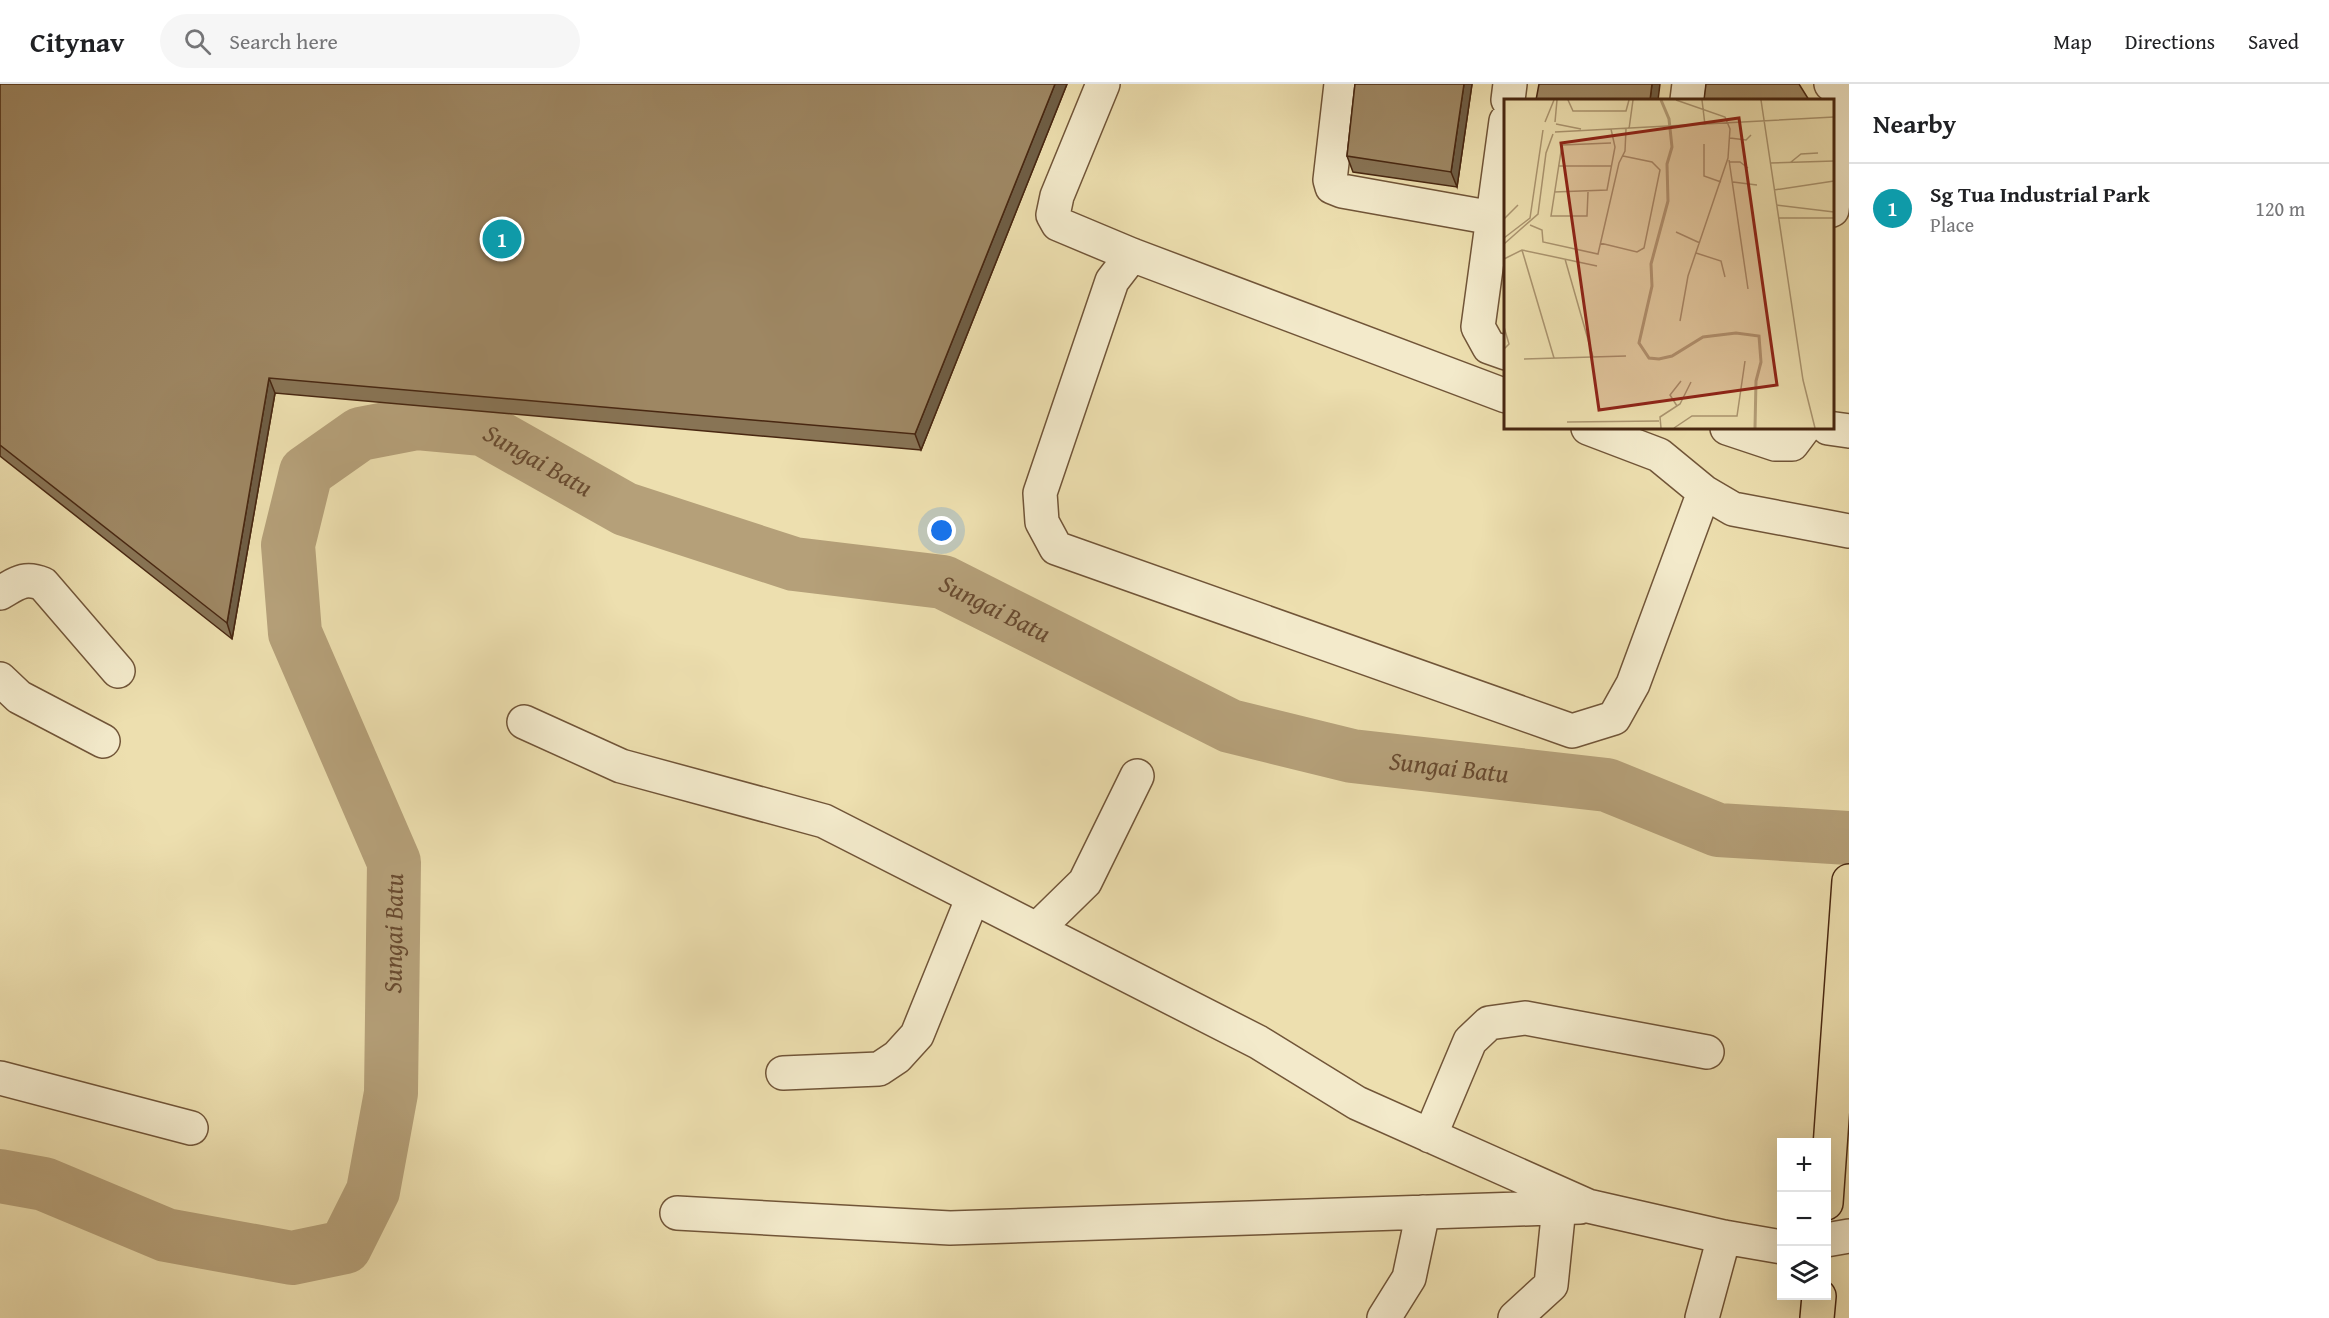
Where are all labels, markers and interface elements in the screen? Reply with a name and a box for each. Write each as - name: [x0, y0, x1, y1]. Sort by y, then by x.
- search box: [160, 14, 580, 68]
- text: Citynav: [30, 21, 124, 62]
- icon: search: [181, 25, 214, 58]
- text: Search here: [229, 25, 338, 57]
- text: Map: [2053, 26, 2092, 57]
- text: Directions: [2125, 26, 2215, 57]
- text: Saved: [2248, 26, 2299, 57]
- inset map: [1504, 99, 1834, 429]
- text: Nearby: [1873, 104, 1956, 143]
- text: Sg Tua Industrial Park: [1930, 178, 2150, 210]
- text: 1: [1887, 194, 1898, 223]
- text: 120 m: [2255, 194, 2305, 223]
- text: Place: [1930, 210, 1974, 239]
- pin: 1: [482, 216, 522, 262]
- water label: Sungai Batu: [476, 413, 600, 506]
- your location: [927, 516, 956, 545]
- water label: Sungai Batu: [933, 563, 1058, 652]
- water label: Sungai Batu: [1387, 740, 1511, 793]
- water label: Sungai Batu: [372, 873, 413, 994]
- map controls: [1777, 1138, 1831, 1300]
- button: +: [1777, 1138, 1831, 1192]
- button: −: [1777, 1192, 1831, 1246]
- button: layers: [1777, 1246, 1831, 1300]

